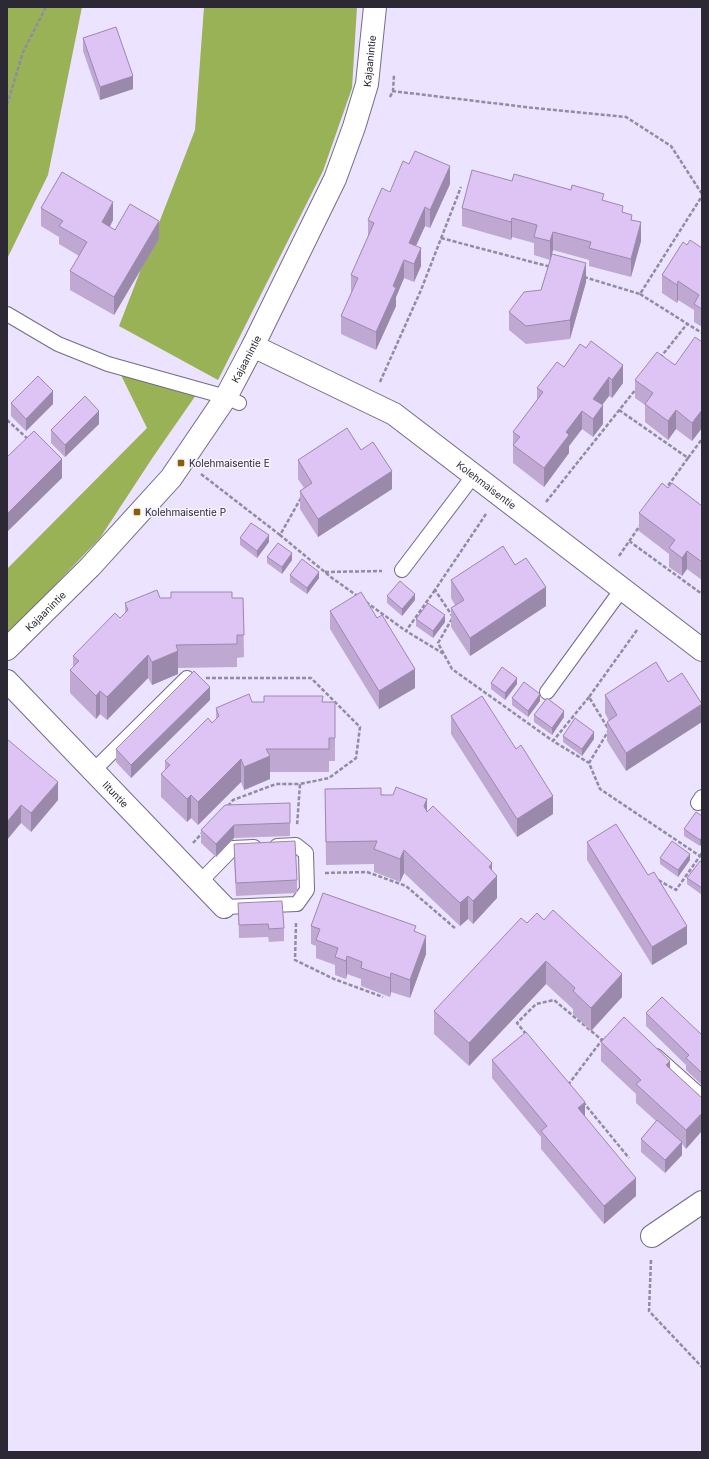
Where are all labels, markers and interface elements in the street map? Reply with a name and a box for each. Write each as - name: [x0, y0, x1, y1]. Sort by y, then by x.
- street label: Kajaanintie: [361, 35, 378, 87]
- street label: Kajaanintie: [229, 333, 263, 385]
- place label: Kolehmaisentie E: [189, 457, 270, 469]
- marker: Kolehmaisentie E: [176, 458, 186, 468]
- street label: Kolehmaisentie: [454, 458, 519, 512]
- place label: Kolehmaisentie P: [145, 506, 226, 518]
- marker: Kolehmaisentie P: [132, 507, 142, 517]
- street label: Kajaanintie: [23, 588, 68, 634]
- street label: Iituntie: [100, 779, 131, 810]

